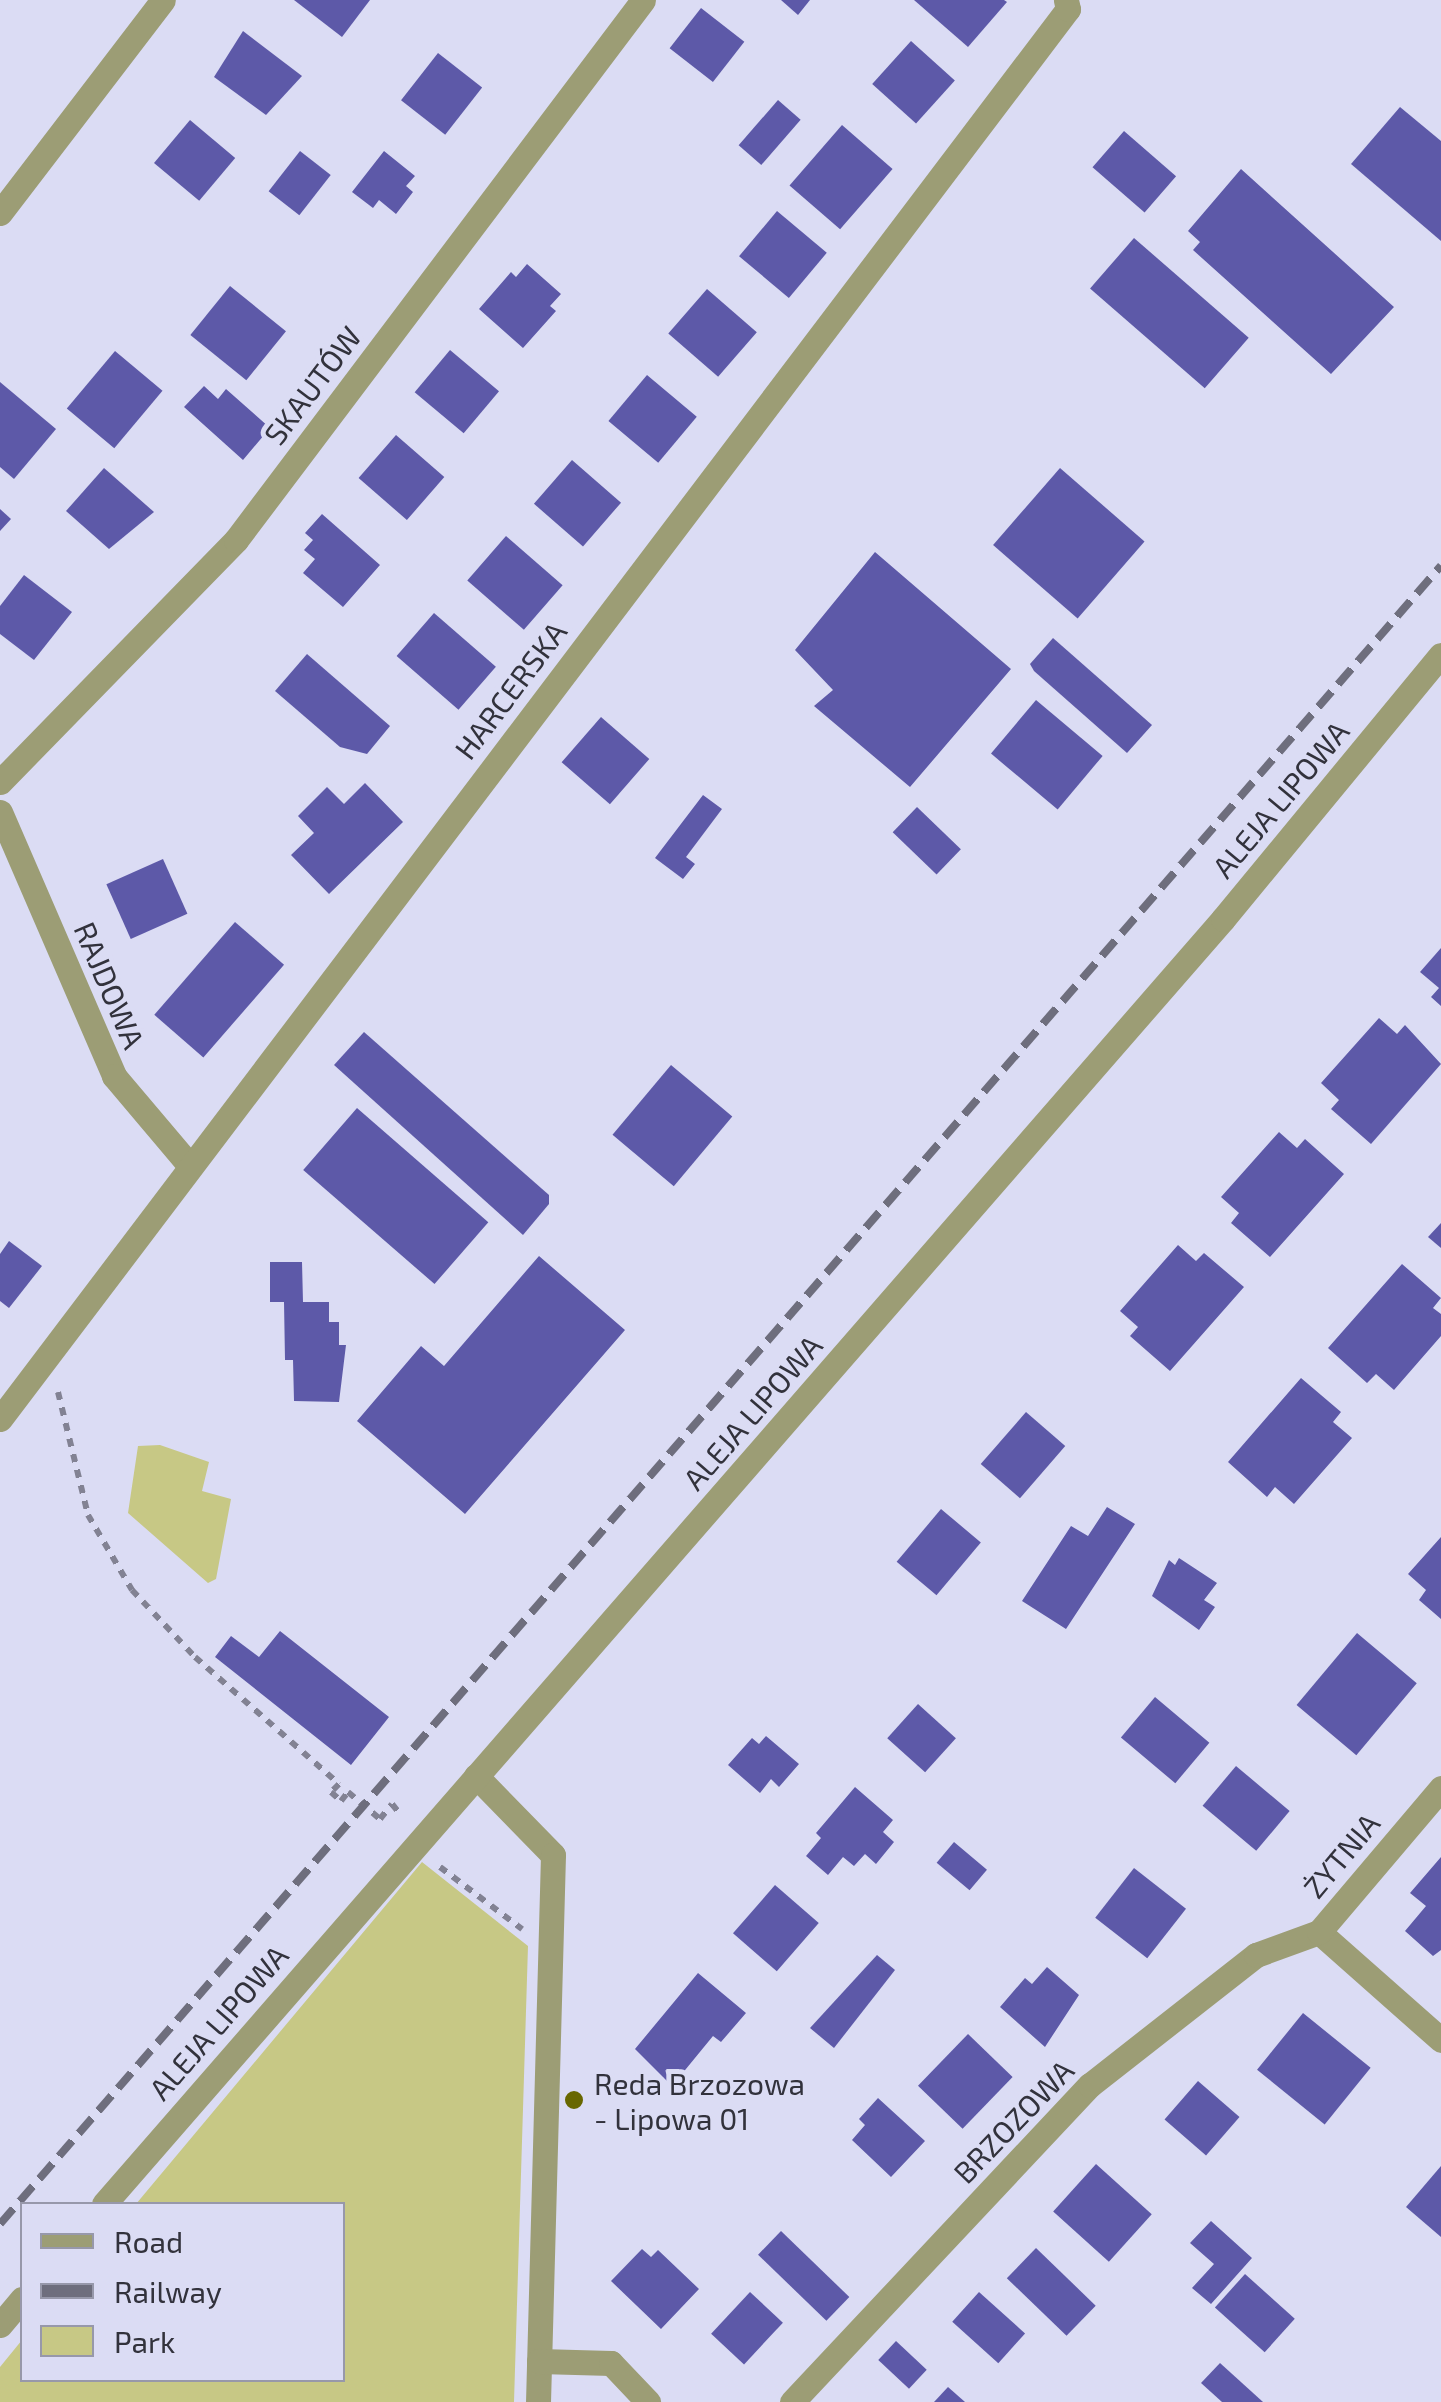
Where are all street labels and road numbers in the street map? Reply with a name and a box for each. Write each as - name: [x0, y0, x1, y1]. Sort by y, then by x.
- street label: SKAUTÓW: [256, 319, 368, 451]
- street label: HARCERSKA: [447, 614, 573, 766]
- street label: ALEJA LIPOWA: [1204, 713, 1356, 885]
- street label: RAJDOWA: [67, 916, 153, 1054]
- street label: ALEJA LIPOWA: [675, 1327, 829, 1497]
- street label: ŻYTNIA: [1295, 1805, 1387, 1905]
- street label: ALEJA LIPOWA: [141, 1937, 295, 2107]
- street label: BRZOZOWA: [945, 2052, 1081, 2190]

